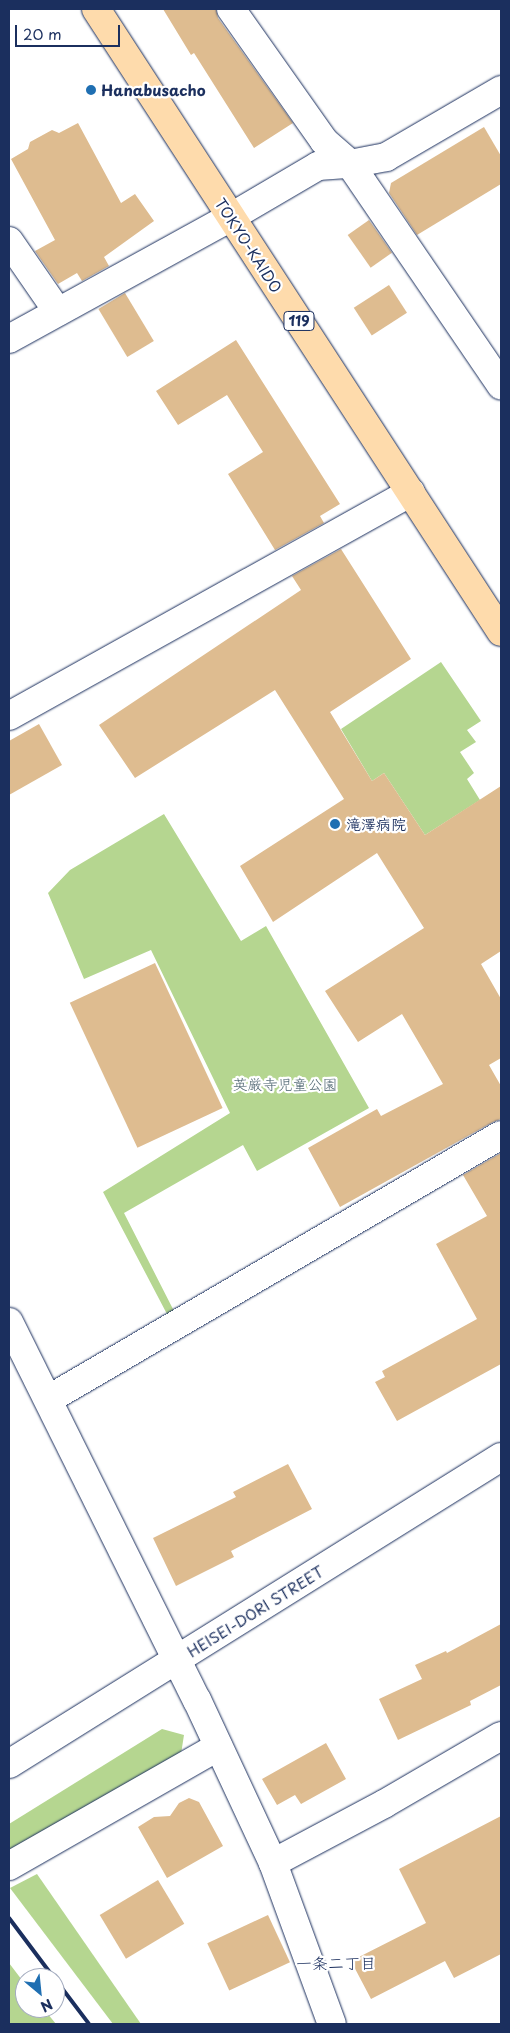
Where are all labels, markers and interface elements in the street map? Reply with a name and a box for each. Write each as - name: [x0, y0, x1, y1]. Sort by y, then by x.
- scale bar: [18, 15, 122, 47]
- text: 20 m: [23, 22, 62, 45]
- place label: Hanabusacho: [101, 81, 206, 99]
- marker: Hanabusacho: [85, 84, 97, 96]
- street label: TOKYO-KAIDO: [212, 194, 286, 296]
- road number: 119: [283, 310, 315, 332]
- place label: 滝澤病院: [346, 815, 406, 833]
- marker: 滝澤病院: [328, 817, 342, 831]
- park label: 英厳寺児童公園: [233, 1075, 337, 1093]
- street label: HEISEI-DORI STREET: [183, 1561, 327, 1661]
- district label: 一条二丁目: [296, 1952, 376, 1972]
- north arrow: [15, 1968, 65, 2018]
- text: N: [37, 1994, 57, 2018]

